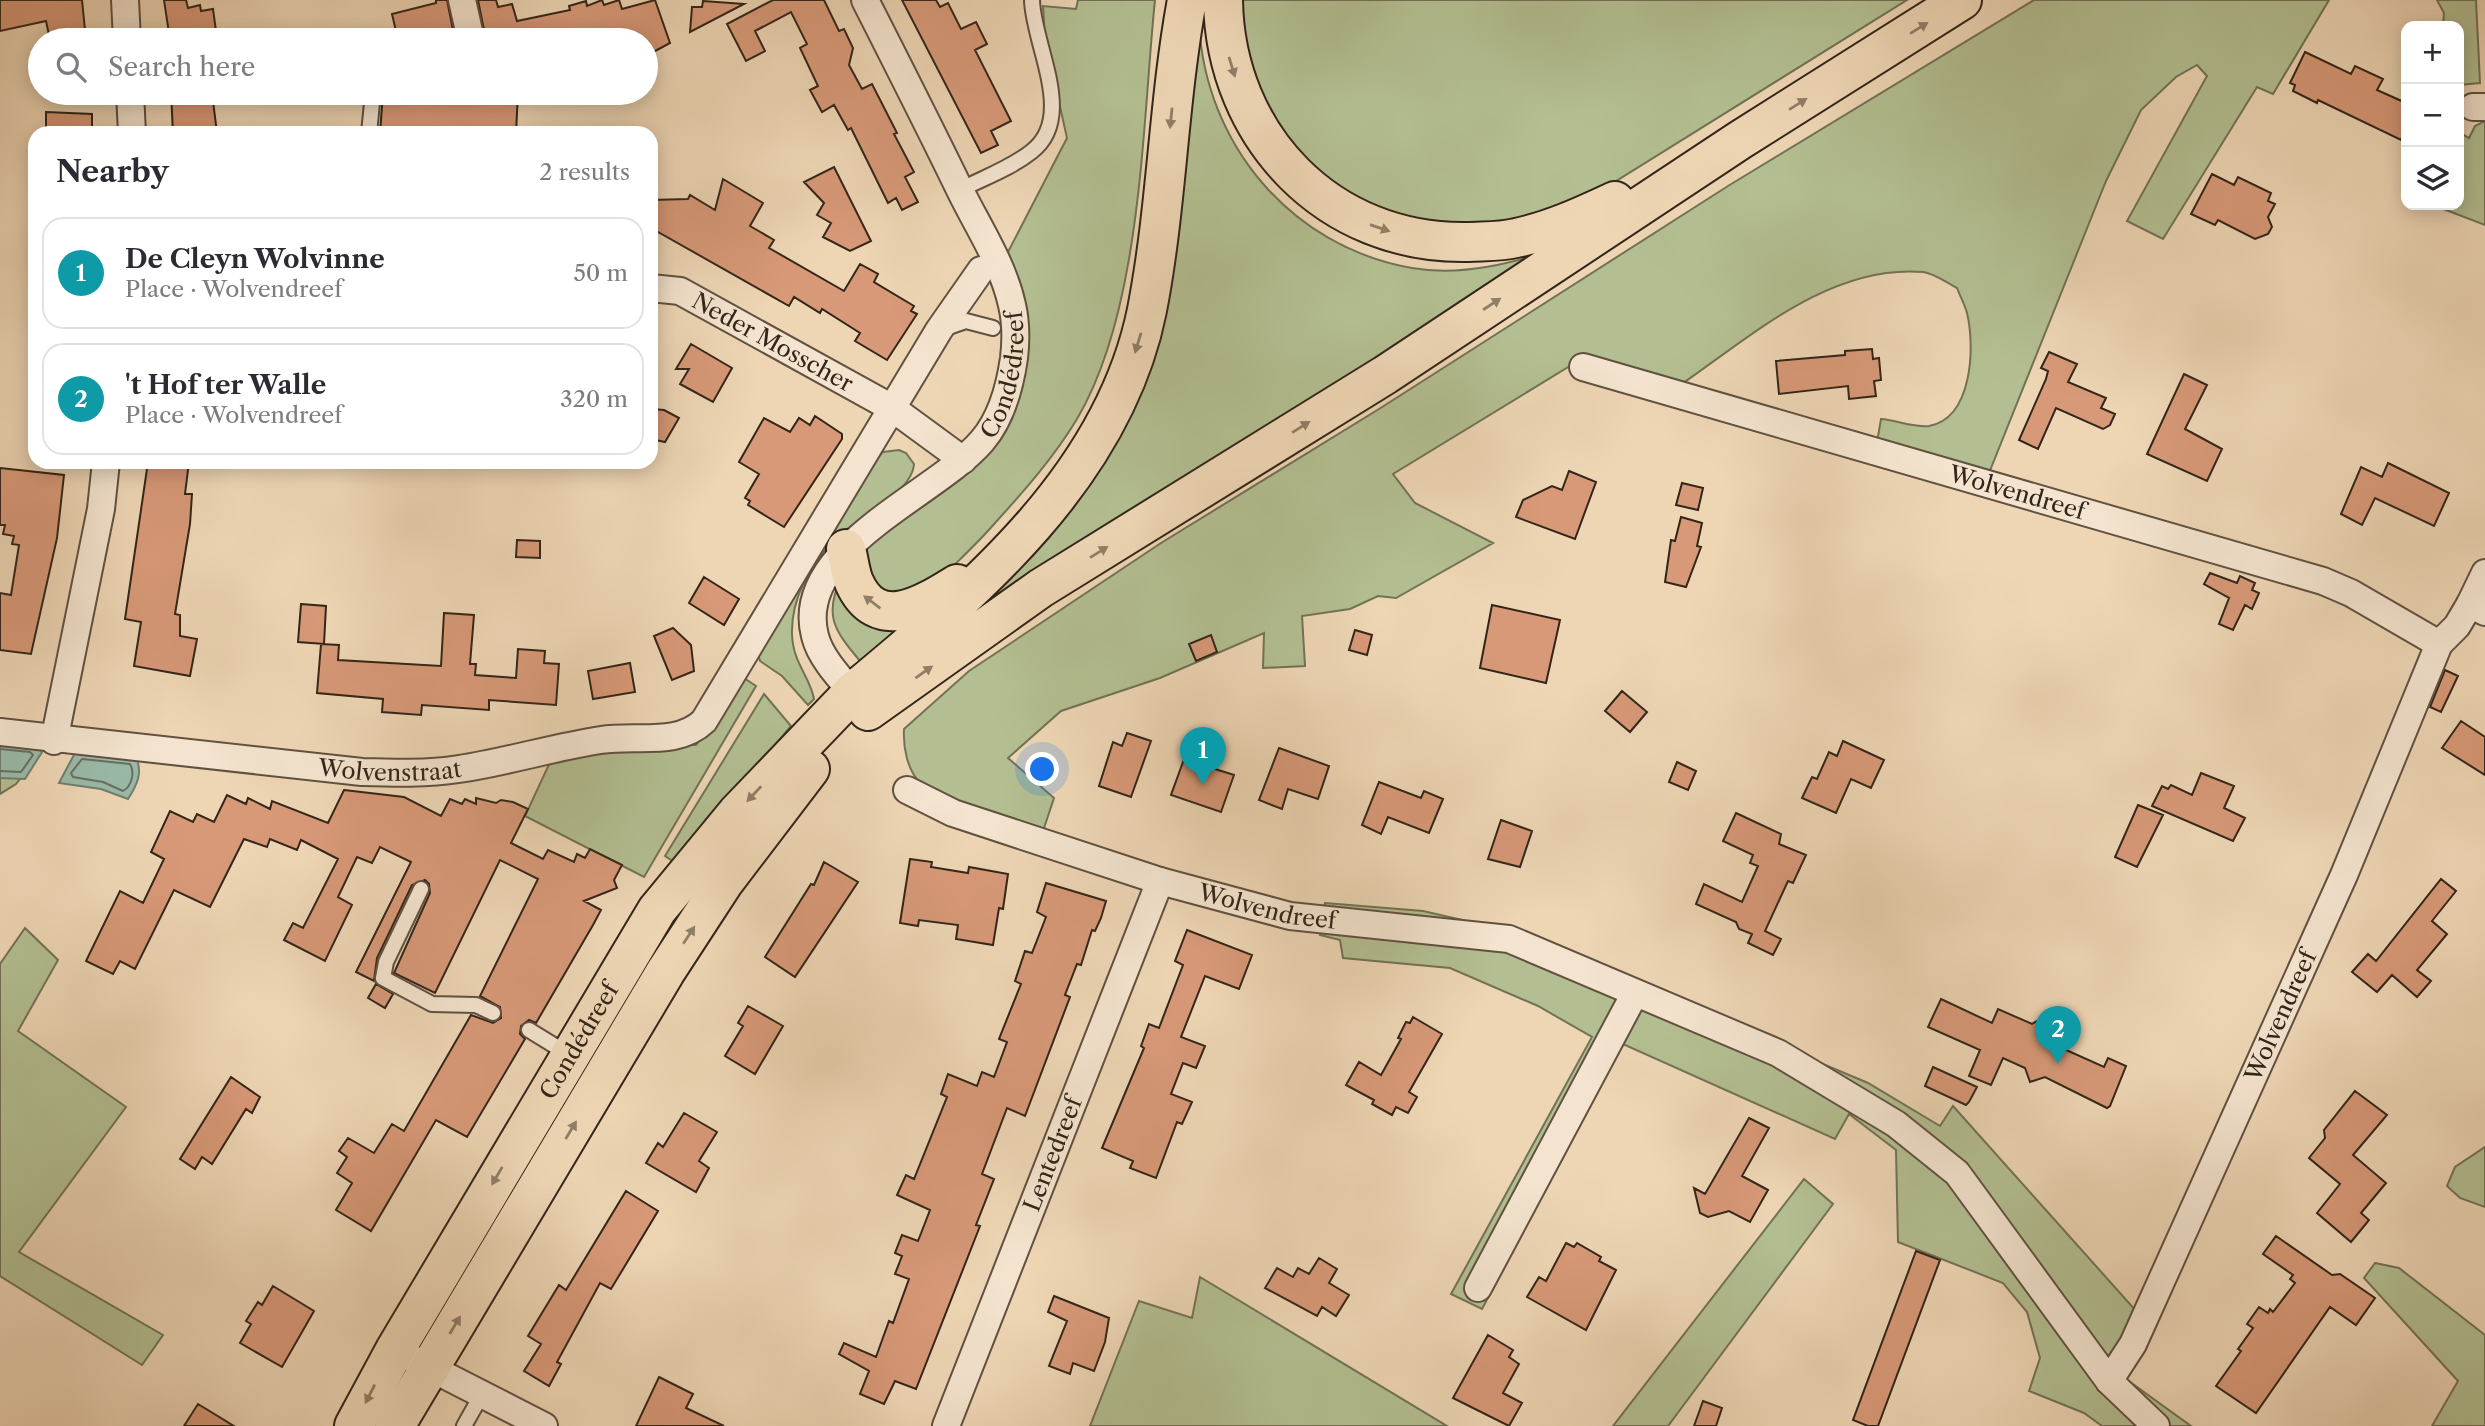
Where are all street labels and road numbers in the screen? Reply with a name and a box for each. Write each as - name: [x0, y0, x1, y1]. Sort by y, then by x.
- street label: Neder Mosscher: [687, 287, 858, 398]
- street label: Condédreef: [974, 307, 1029, 444]
- street label: Wolvendreef: [1945, 459, 2091, 526]
- street label: Wolvenstraat: [316, 753, 463, 787]
- street label: Wolvendreef: [1194, 878, 1340, 935]
- street label: Wolvendreef: [2239, 943, 2323, 1087]
- street label: Condédreef: [534, 975, 626, 1104]
- street label: Lentedreef: [1018, 1090, 1089, 1216]

